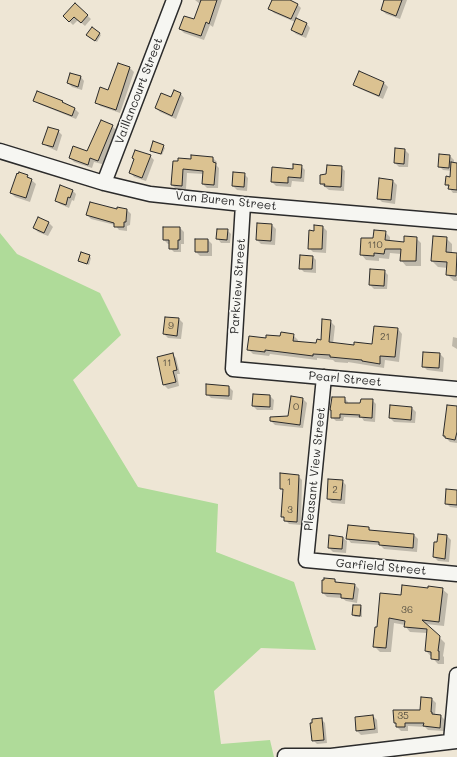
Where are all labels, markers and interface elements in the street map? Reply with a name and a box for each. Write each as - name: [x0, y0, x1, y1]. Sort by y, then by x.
- street label: Vaillancourt Street: [112, 36, 166, 146]
- street label: Van Buren Street: [175, 189, 277, 213]
- street label: Parkview Street: [227, 238, 249, 334]
- house number: 110: [367, 239, 383, 251]
- house number: 9: [168, 320, 174, 332]
- house number: 21: [380, 331, 390, 343]
- house number: 11: [163, 357, 171, 369]
- street label: Pearl Street: [308, 369, 382, 389]
- house number: 0: [293, 401, 299, 413]
- street label: Pleasant View Street: [301, 406, 329, 532]
- house number: 1: [287, 476, 291, 488]
- house number: 2: [332, 484, 338, 496]
- house number: 3: [287, 504, 293, 516]
- street label: Garfield Street: [335, 556, 427, 578]
- house number: 36: [401, 604, 413, 616]
- house number: 35: [397, 710, 409, 722]

